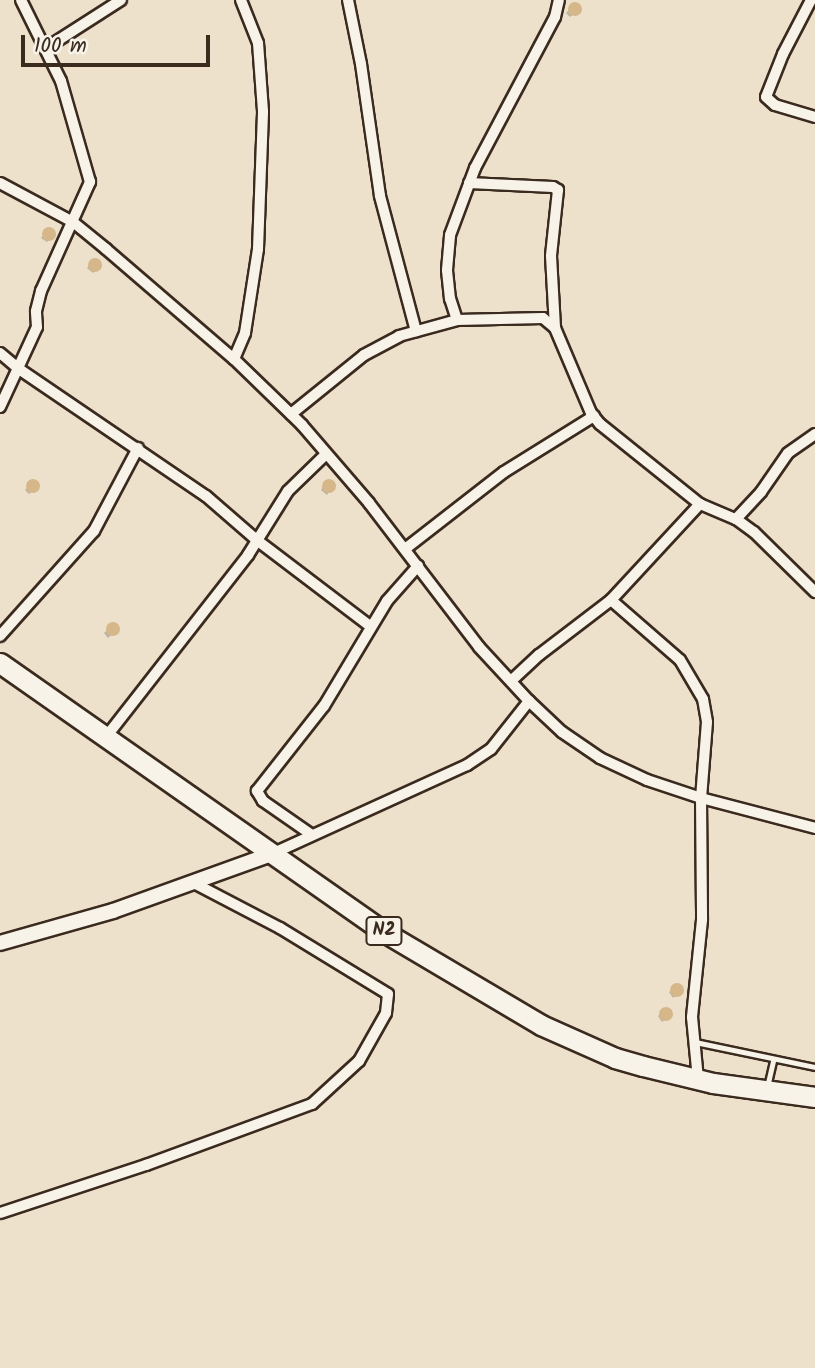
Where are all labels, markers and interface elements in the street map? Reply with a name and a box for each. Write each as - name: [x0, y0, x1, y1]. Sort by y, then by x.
- scale bar: [24, 21, 214, 65]
- text: 100 m: [34, 30, 87, 63]
- road number: N2: [365, 916, 403, 946]

